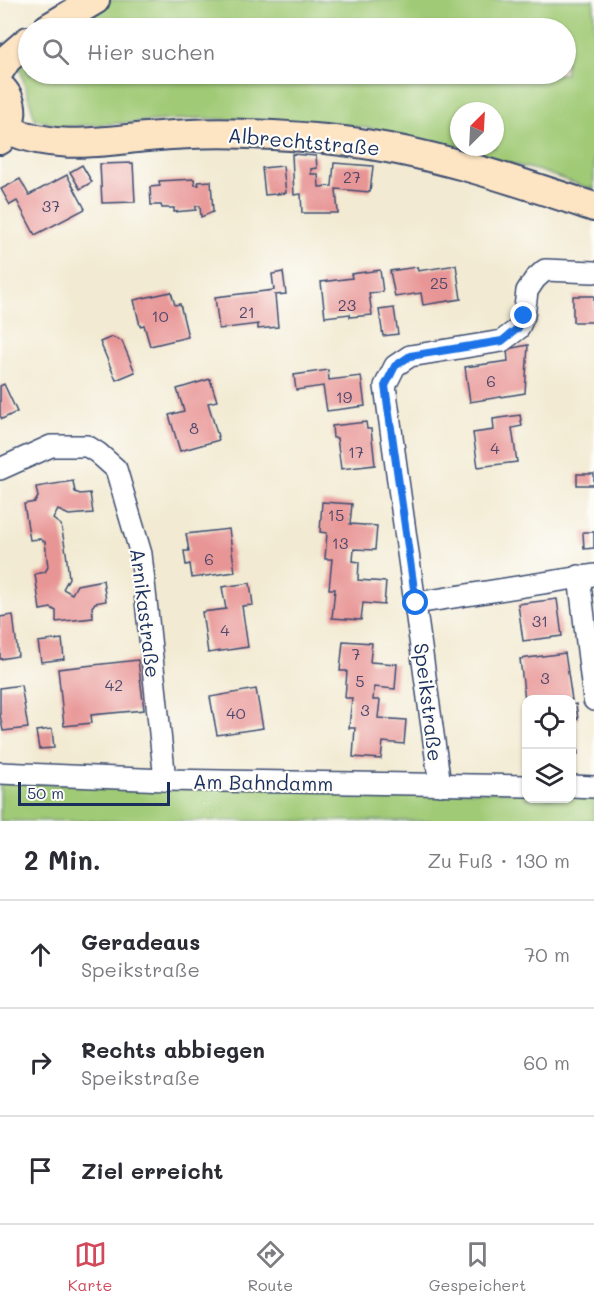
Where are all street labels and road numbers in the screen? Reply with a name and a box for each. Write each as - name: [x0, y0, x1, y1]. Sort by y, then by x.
- street label: Albrechtstraße: [227, 121, 381, 161]
- street label: Arnikastraße: [125, 547, 167, 679]
- street label: Speikstraße: [409, 641, 449, 763]
- street label: Am Bahndamm: [193, 768, 333, 796]

